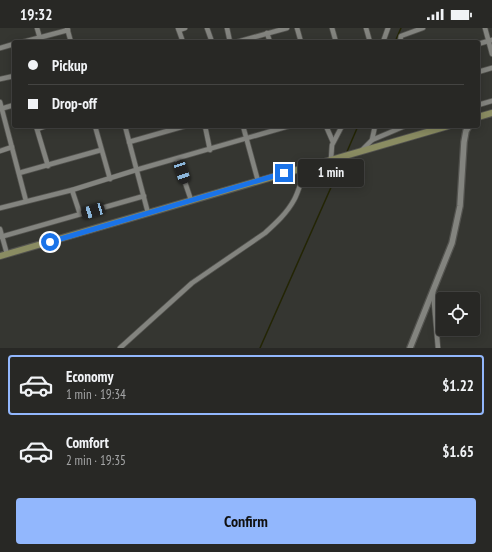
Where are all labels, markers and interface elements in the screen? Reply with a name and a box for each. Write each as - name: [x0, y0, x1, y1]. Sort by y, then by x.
- text: 19:32: [20, 5, 52, 24]
- text: Pickup: [52, 56, 87, 75]
- text: Drop-off: [52, 94, 97, 113]
- car: [173, 159, 191, 185]
- callout: 1 min: [298, 159, 364, 187]
- route end: [275, 164, 293, 182]
- text: 1 min: [318, 164, 344, 181]
- car: [80, 202, 106, 220]
- route start: [41, 233, 59, 251]
- map controls: [436, 292, 480, 336]
- button: locate: [436, 292, 480, 336]
- icon: car: [18, 367, 54, 403]
- text: Economy: [66, 367, 114, 386]
- text: $1.22: [442, 376, 474, 395]
- text: 1 min · 19:34: [66, 386, 126, 403]
- icon: car: [18, 433, 54, 469]
- text: Comfort: [66, 433, 109, 452]
- text: $1.65: [442, 442, 474, 461]
- text: 2 min · 19:35: [66, 452, 126, 469]
- button: Confirm: [16, 498, 476, 544]

